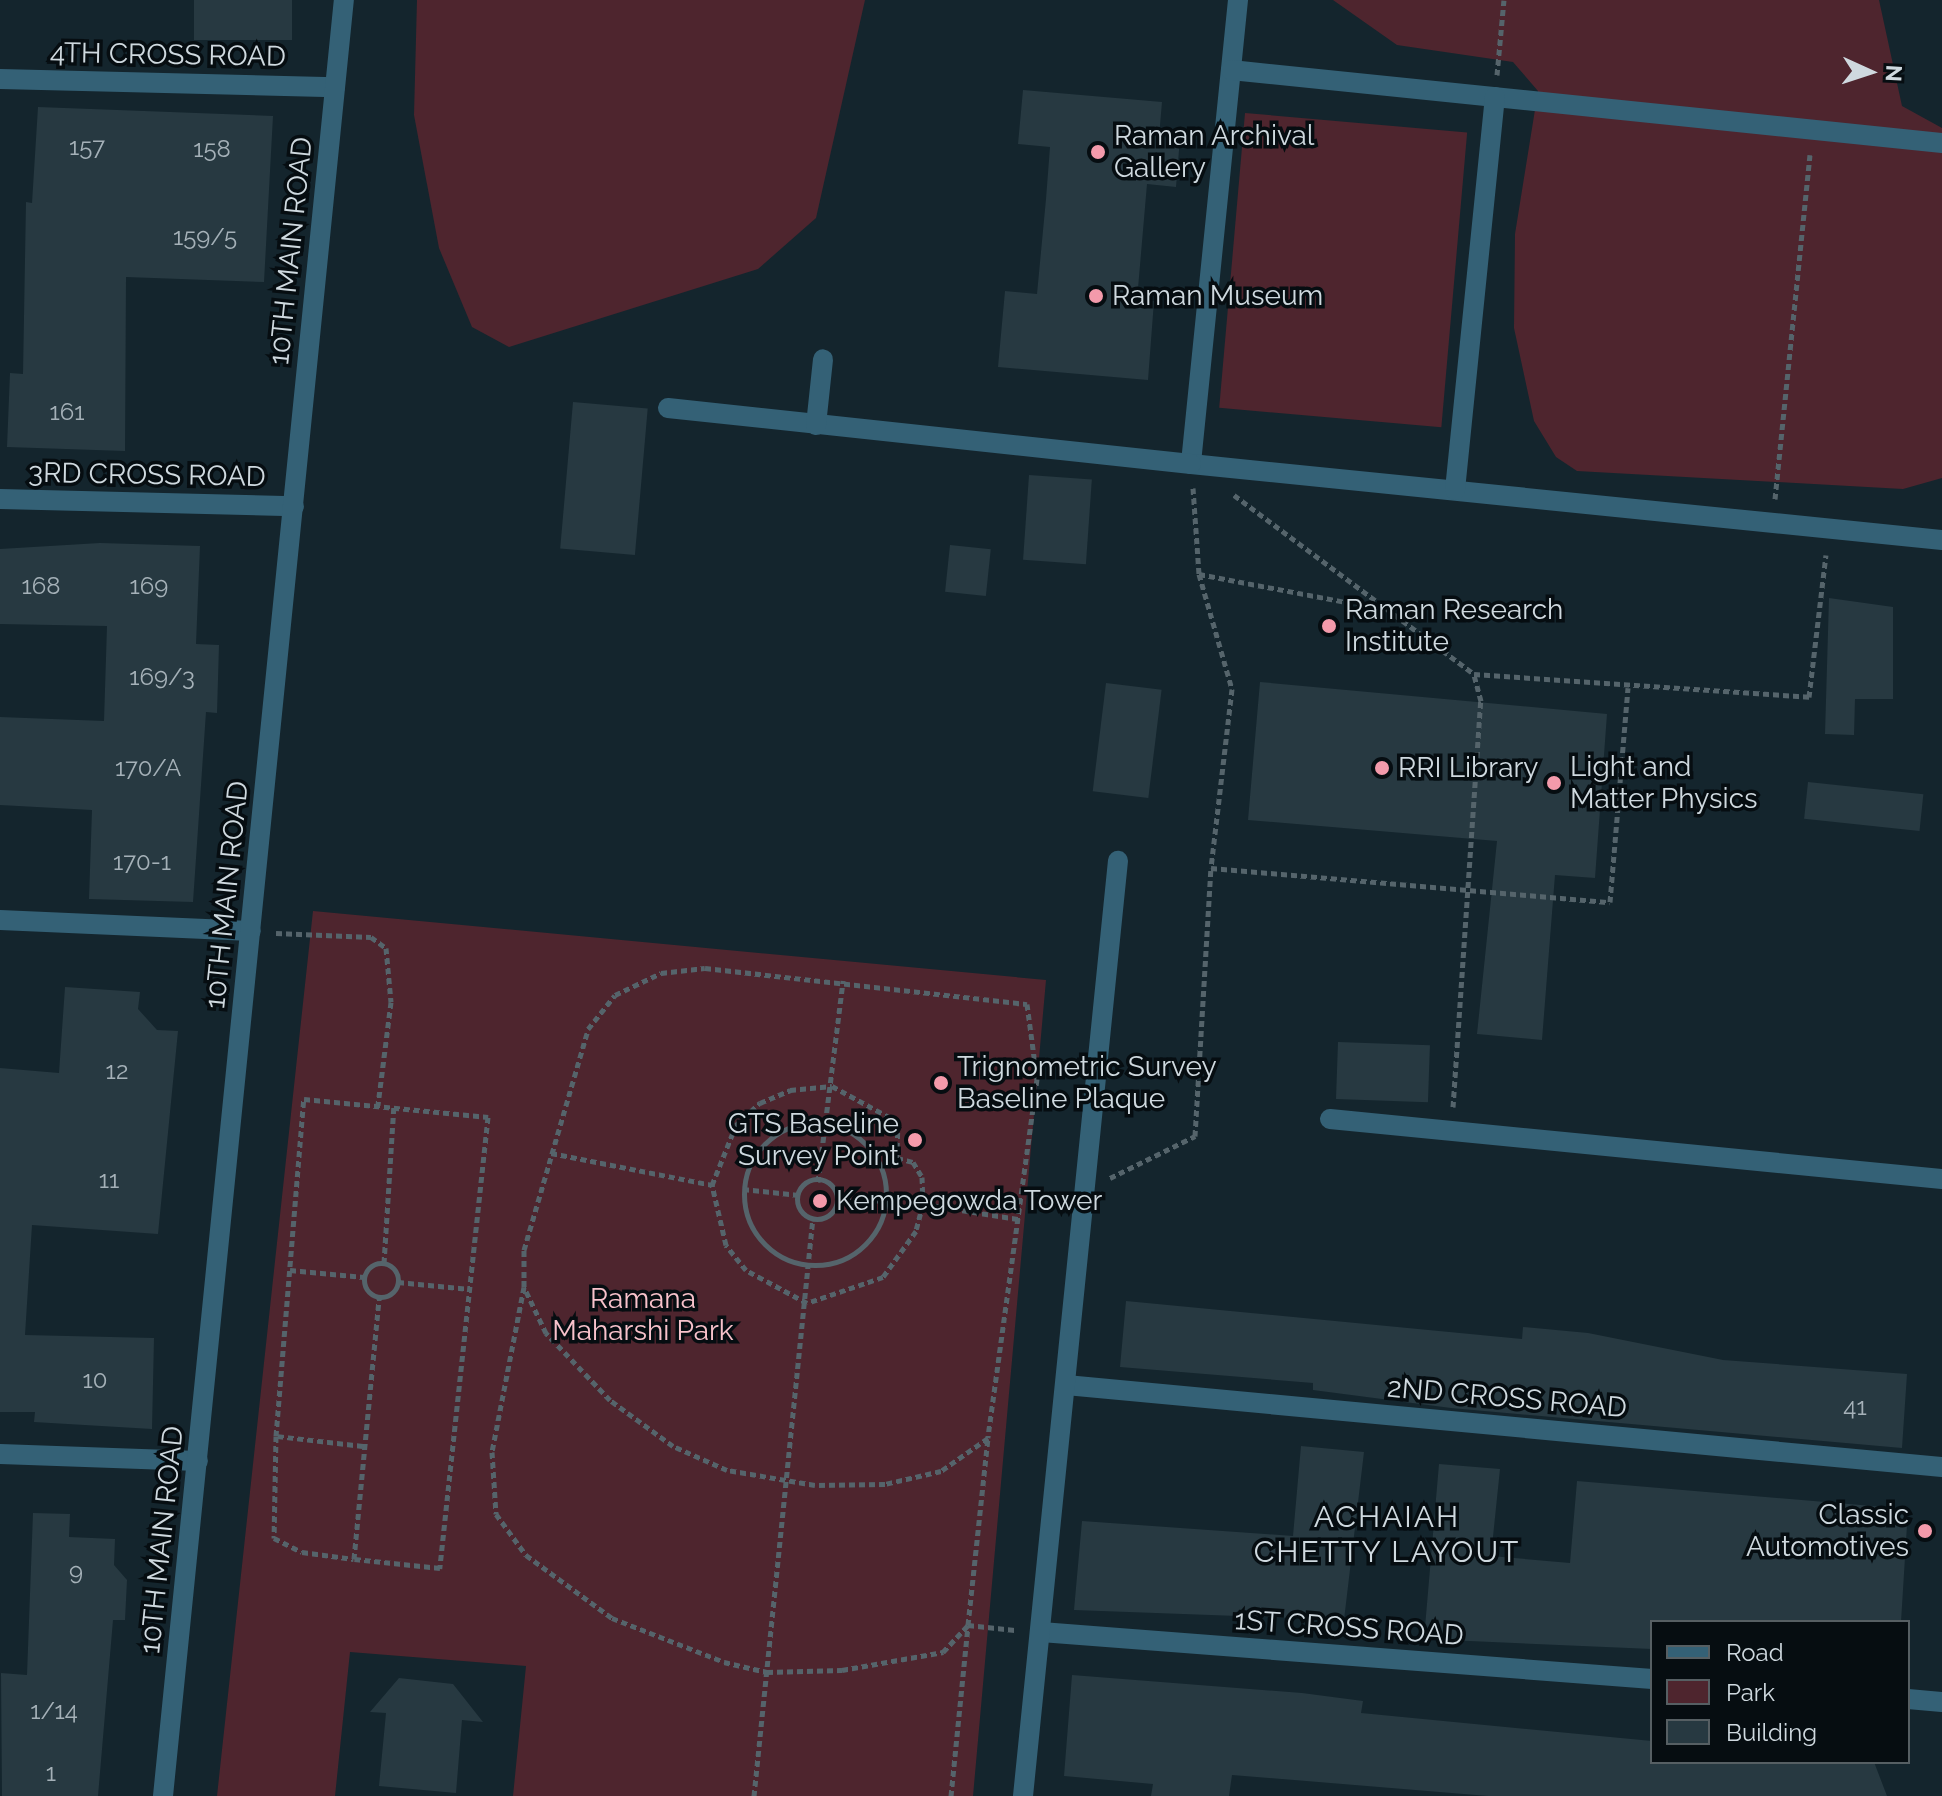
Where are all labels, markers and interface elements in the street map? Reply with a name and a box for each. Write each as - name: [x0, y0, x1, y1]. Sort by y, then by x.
- north arrow: [1830, 32, 1910, 112]
- street label: 4TH CROSS ROAD: [50, 36, 286, 74]
- text: N: [1881, 64, 1907, 82]
- place label: Raman Archival Gallery: [1114, 119, 1315, 185]
- house number: 157: [69, 133, 105, 161]
- house number: 158: [193, 135, 231, 163]
- street label: 10TH MAIN ROAD: [262, 135, 320, 367]
- marker: Raman Archival Gallery: [1089, 143, 1107, 161]
- house number: 159/5: [173, 223, 237, 251]
- place label: Raman Museum: [1112, 279, 1323, 313]
- marker: Raman Museum: [1087, 287, 1105, 305]
- house number: 161: [49, 398, 85, 426]
- street label: 3RD CROSS ROAD: [28, 456, 266, 494]
- house number: 168: [22, 572, 60, 600]
- house number: 169: [130, 572, 168, 600]
- place label: Raman Research Institute: [1345, 593, 1563, 659]
- marker: Raman Research Institute: [1320, 617, 1338, 635]
- house number: 169/3: [129, 663, 195, 691]
- place label: Light and Matter Physics: [1570, 750, 1758, 816]
- place label: RRI Library: [1398, 751, 1538, 785]
- house number: 170/A: [115, 754, 181, 782]
- marker: RRI Library: [1373, 759, 1391, 777]
- marker: Light and Matter Physics: [1545, 774, 1563, 792]
- street label: 10TH MAIN ROAD: [198, 779, 256, 1011]
- house number: 170-1: [113, 848, 171, 876]
- place label: Trignometric Survey Baseline Plaque: [957, 1050, 1217, 1116]
- house number: 12: [106, 1057, 128, 1085]
- marker: Trignometric Survey Baseline Plaque: [932, 1074, 950, 1092]
- place label: GTS Baseline Survey Point: [728, 1107, 899, 1173]
- marker: GTS Baseline Survey Point: [906, 1131, 924, 1149]
- house number: 11: [99, 1166, 119, 1194]
- place label: Kempegowda Tower: [836, 1184, 1103, 1218]
- marker: Kempegowda Tower: [811, 1192, 829, 1210]
- park label: Ramana Maharshi Park: [552, 1282, 734, 1348]
- house number: 10: [83, 1366, 107, 1394]
- street label: 2ND CROSS ROAD: [1386, 1371, 1628, 1425]
- house number: 41: [1843, 1393, 1867, 1421]
- street label: 10TH MAIN ROAD: [133, 1424, 191, 1656]
- place label: Classic Automotives: [1746, 1498, 1909, 1564]
- district label: ACHAIAH CHETTY LAYOUT: [1253, 1499, 1521, 1570]
- marker: Classic Automotives: [1916, 1522, 1934, 1540]
- house number: 9: [69, 1558, 83, 1586]
- street label: 1ST CROSS ROAD: [1233, 1603, 1465, 1653]
- legend: [1650, 1620, 1910, 1764]
- text: Road: [1726, 1638, 1784, 1667]
- text: Park: [1726, 1678, 1775, 1707]
- house number: 1/14: [30, 1697, 78, 1725]
- text: Building: [1726, 1718, 1817, 1747]
- house number: 1: [46, 1759, 56, 1787]

